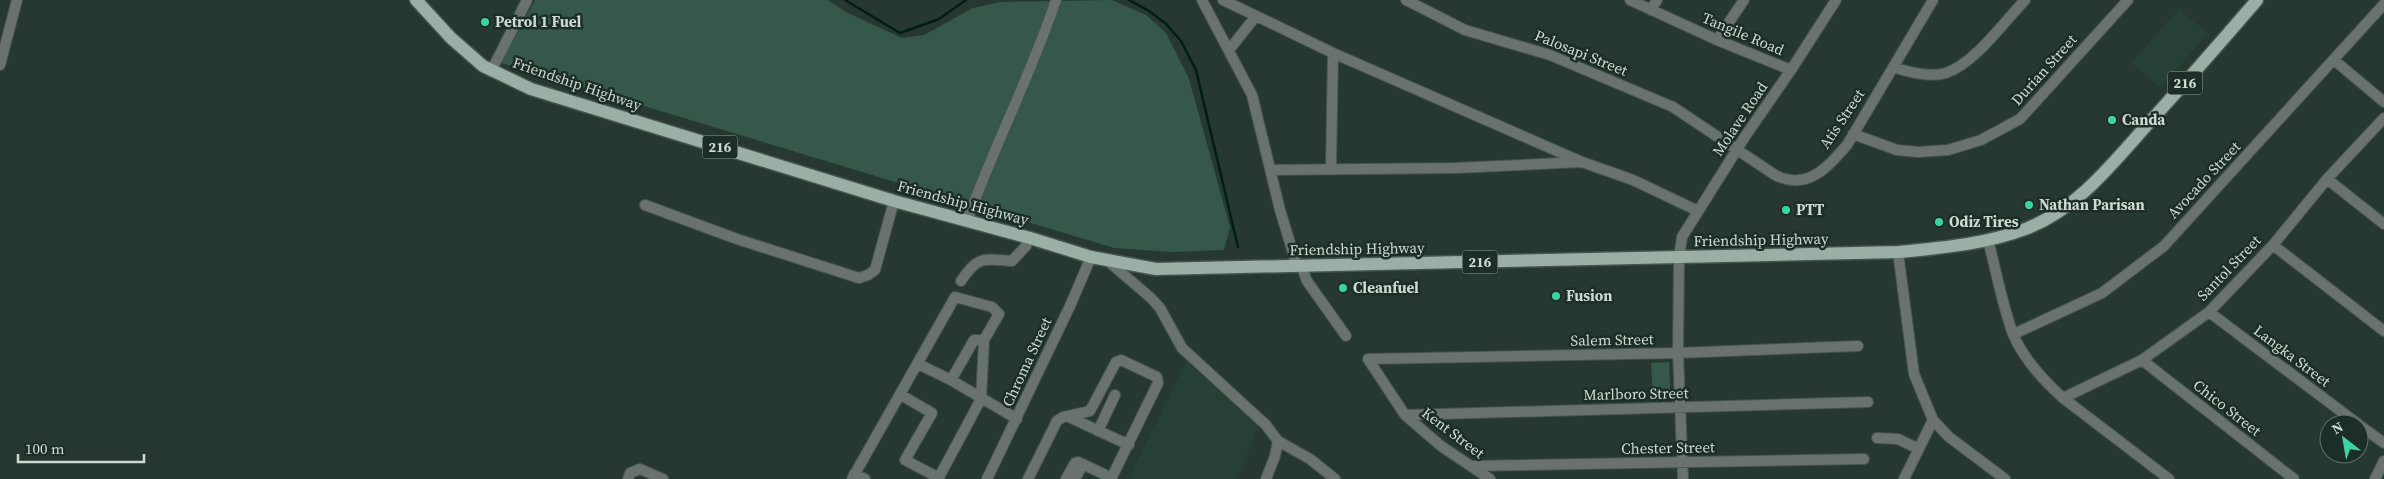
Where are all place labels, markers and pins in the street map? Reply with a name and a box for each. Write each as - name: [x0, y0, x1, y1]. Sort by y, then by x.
- place label: Petrol 1 Fuel: [495, 11, 581, 32]
- marker: Petrol 1 Fuel: [479, 16, 491, 28]
- place label: Canda: [2122, 109, 2166, 130]
- marker: Canda: [2106, 114, 2118, 126]
- place label: Nathan Parisan: [2039, 194, 2145, 215]
- place label: PTT: [1796, 199, 1825, 220]
- marker: Nathan Parisan: [2023, 199, 2035, 211]
- marker: PTT: [1780, 204, 1792, 216]
- place label: Odiz Tires: [1949, 211, 2019, 232]
- marker: Odiz Tires: [1933, 216, 1945, 228]
- place label: Cleanfuel: [1353, 277, 1419, 298]
- marker: Cleanfuel: [1337, 282, 1349, 294]
- place label: Fusion: [1566, 285, 1613, 306]
- marker: Fusion: [1550, 290, 1562, 302]

